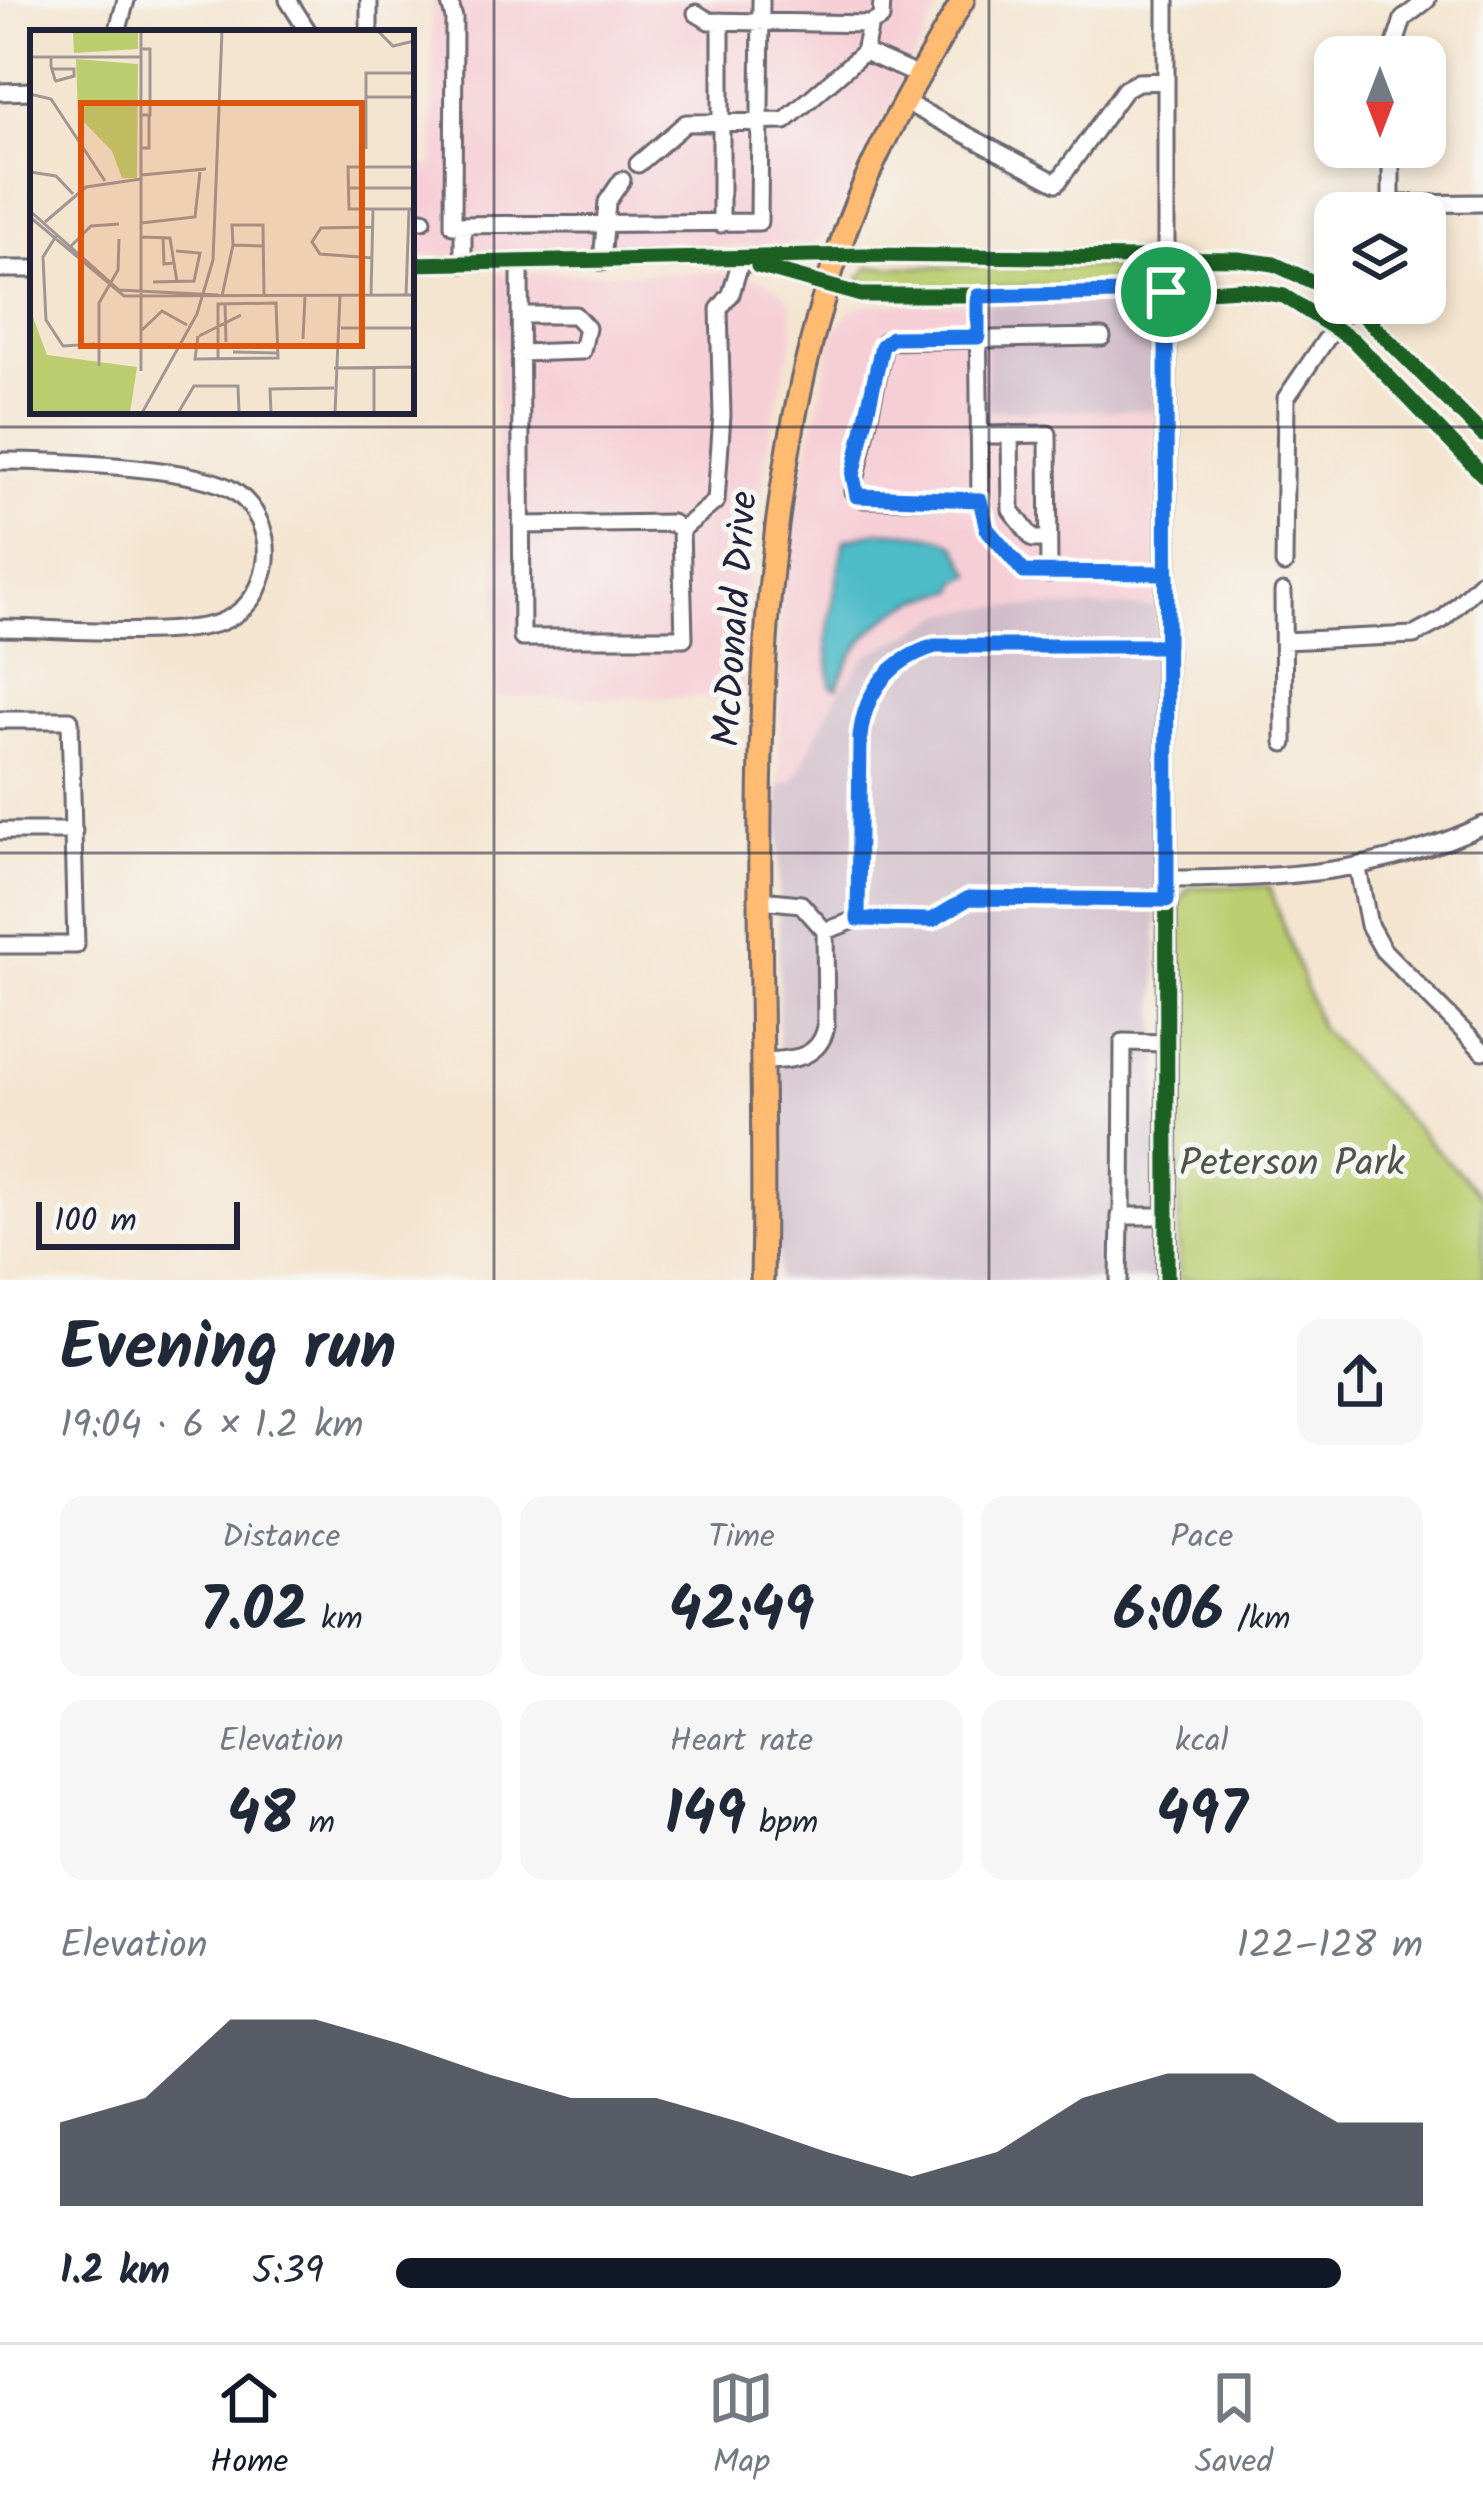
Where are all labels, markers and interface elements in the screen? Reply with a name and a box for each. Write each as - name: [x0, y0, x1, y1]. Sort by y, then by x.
- inset map: [30, 30, 414, 414]
- north arrow: [1314, 36, 1446, 168]
- map controls: [1314, 36, 1446, 324]
- button: layers: [1314, 192, 1446, 324]
- pin: [1115, 241, 1217, 343]
- icon: arrive: [1133, 259, 1199, 325]
- street label: McDonald Drive: [697, 489, 777, 749]
- park label: Peterson Park: [1179, 1134, 1406, 1196]
- scale bar: [36, 1196, 240, 1249]
- text: 100 m: [54, 1196, 137, 1249]
- text: Evening run: [60, 1298, 396, 1403]
- button: share: [1297, 1319, 1423, 1445]
- text: 19:04 · 6 × 1.2 km: [60, 1396, 364, 1458]
- text: Distance: [222, 1512, 340, 1565]
- text: Time: [708, 1512, 775, 1565]
- text: Pace: [1170, 1512, 1233, 1565]
- text: 7.02: [200, 1565, 308, 1661]
- text: 42:49: [669, 1565, 814, 1661]
- text: 6:06: [1113, 1565, 1224, 1661]
- text: km: [308, 1594, 363, 1647]
- text: /km: [1224, 1594, 1290, 1647]
- text: Elevation: [219, 1716, 344, 1769]
- text: Heart rate: [670, 1716, 813, 1769]
- text: kcal: [1175, 1716, 1229, 1769]
- text: 48: [227, 1769, 295, 1865]
- text: 149: [665, 1769, 746, 1865]
- text: 497: [1156, 1769, 1248, 1865]
- text: m: [295, 1798, 335, 1851]
- text: bpm: [746, 1798, 818, 1851]
- text: Elevation: [60, 1916, 208, 1978]
- text: 122–128 m: [1237, 1916, 1423, 1978]
- text: 1.2 km: [60, 2242, 170, 2304]
- text: 5:39: [252, 2242, 324, 2304]
- tab: Home: [210, 2365, 288, 2490]
- tab: Map: [708, 2365, 774, 2490]
- tab: Saved: [1195, 2365, 1273, 2490]

